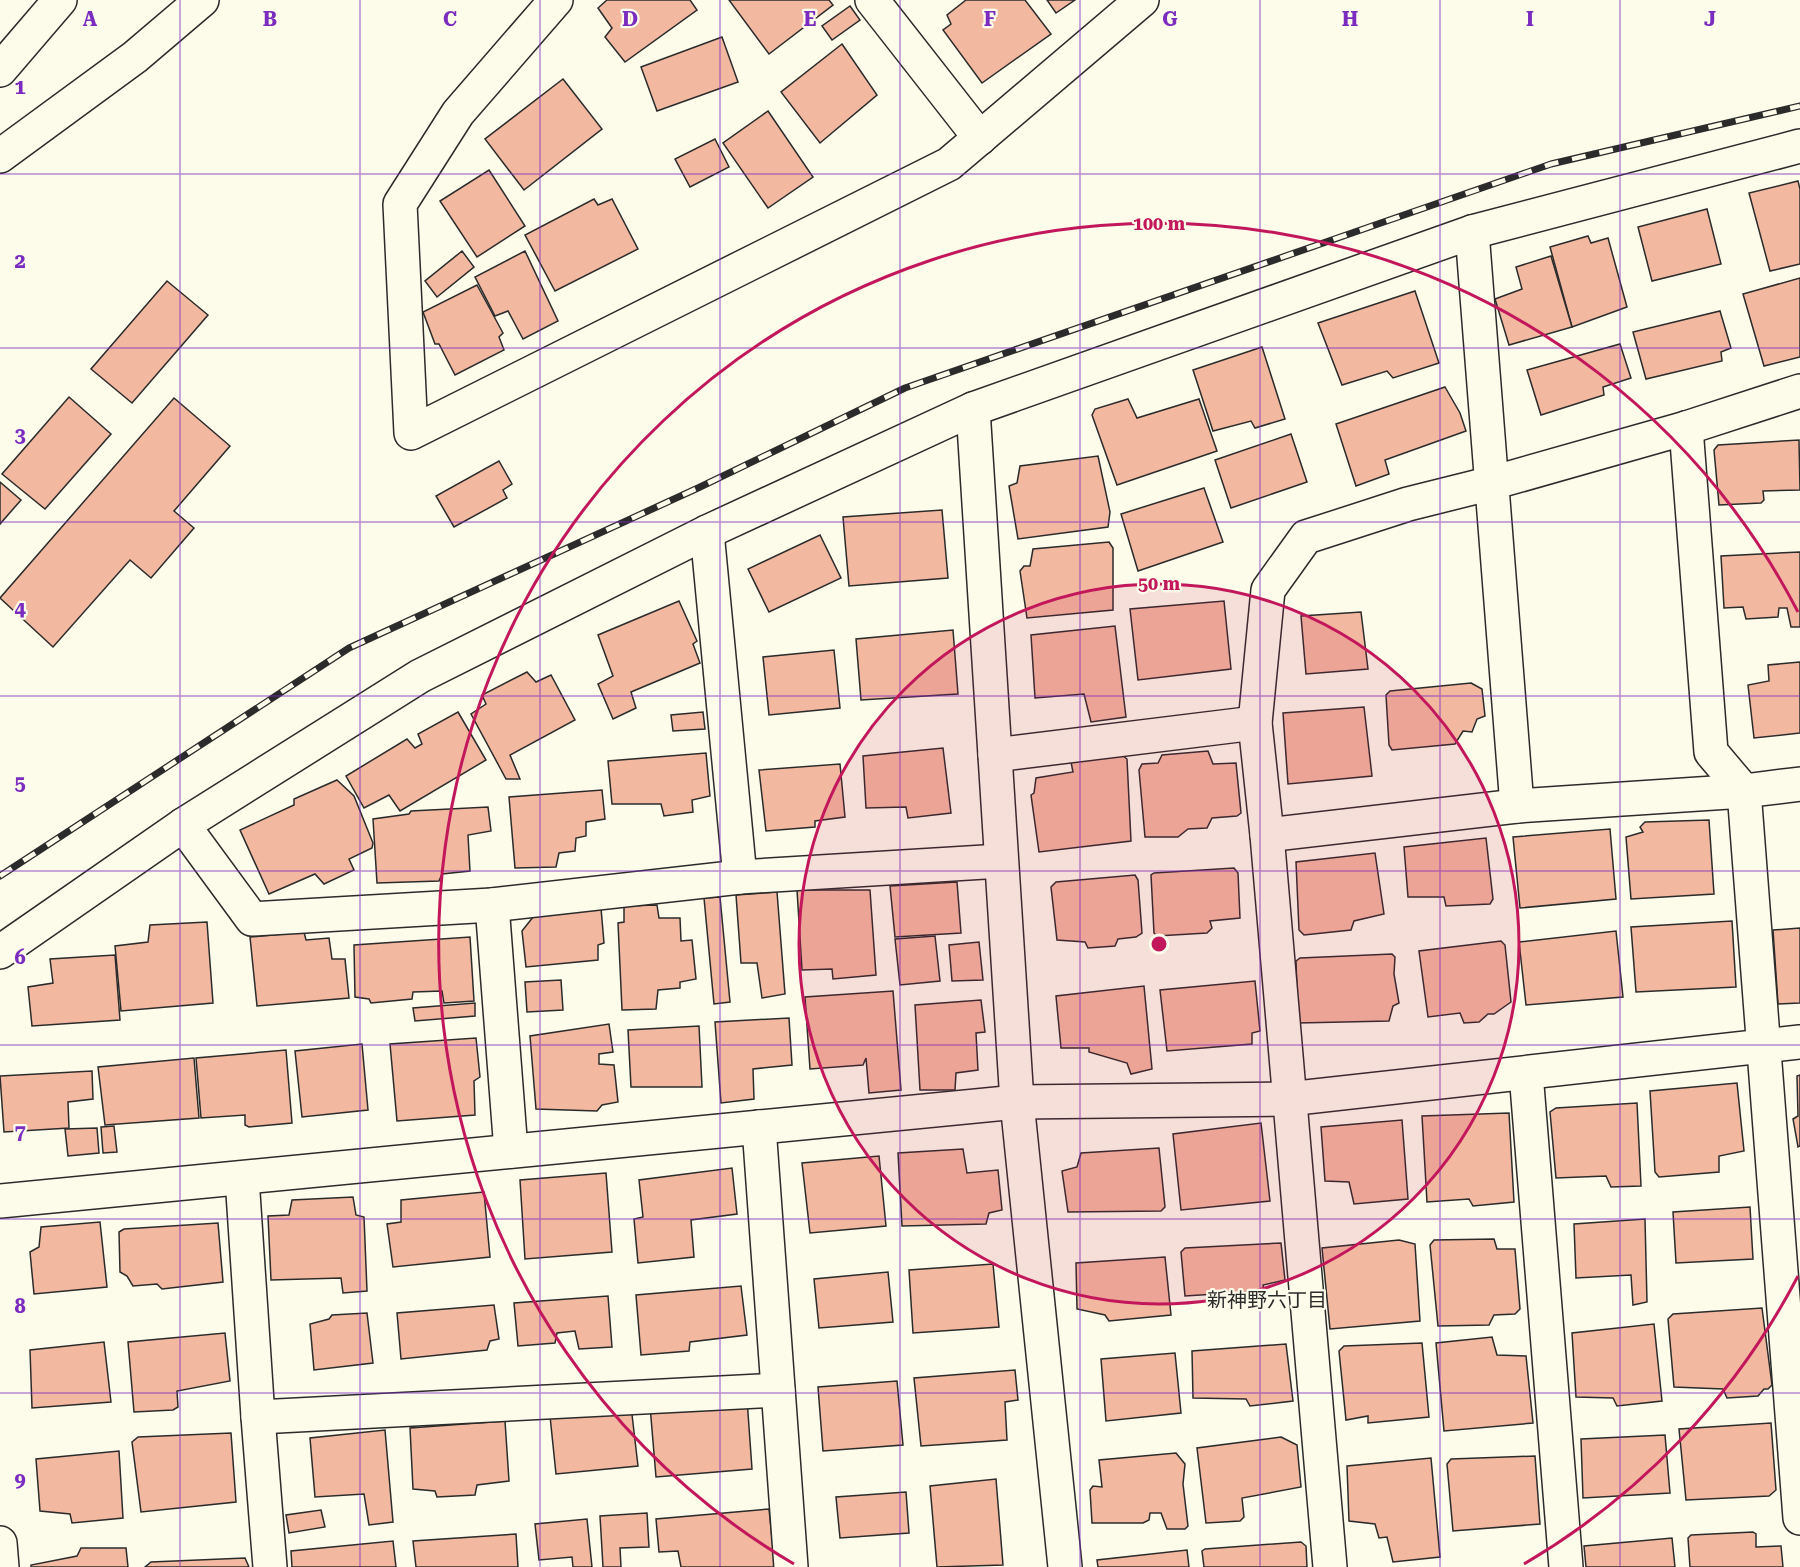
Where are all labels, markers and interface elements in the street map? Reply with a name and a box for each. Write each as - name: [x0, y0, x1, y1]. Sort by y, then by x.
- text: A: [83, 7, 98, 31]
- text: B: [263, 7, 277, 31]
- text: C: [443, 7, 457, 31]
- text: D: [622, 7, 638, 31]
- text: E: [804, 7, 817, 31]
- text: F: [984, 7, 996, 31]
- text: G: [1162, 7, 1178, 31]
- text: H: [1342, 7, 1358, 31]
- text: I: [1526, 7, 1534, 31]
- text: J: [1704, 7, 1716, 31]
- text: 1: [14, 75, 26, 99]
- text: 100 m: [1133, 213, 1186, 234]
- text: 2: [14, 249, 26, 273]
- text: 3: [14, 423, 26, 447]
- text: 50 m: [1138, 573, 1181, 594]
- text: 4: [14, 597, 26, 621]
- text: 5: [14, 771, 26, 795]
- centre of rings: [1149, 934, 1169, 954]
- text: 6: [14, 945, 26, 969]
- text: 7: [14, 1120, 26, 1144]
- district label: 新神野六丁目: [1207, 1288, 1327, 1312]
- text: 8: [14, 1294, 26, 1318]
- text: 9: [14, 1468, 26, 1492]

